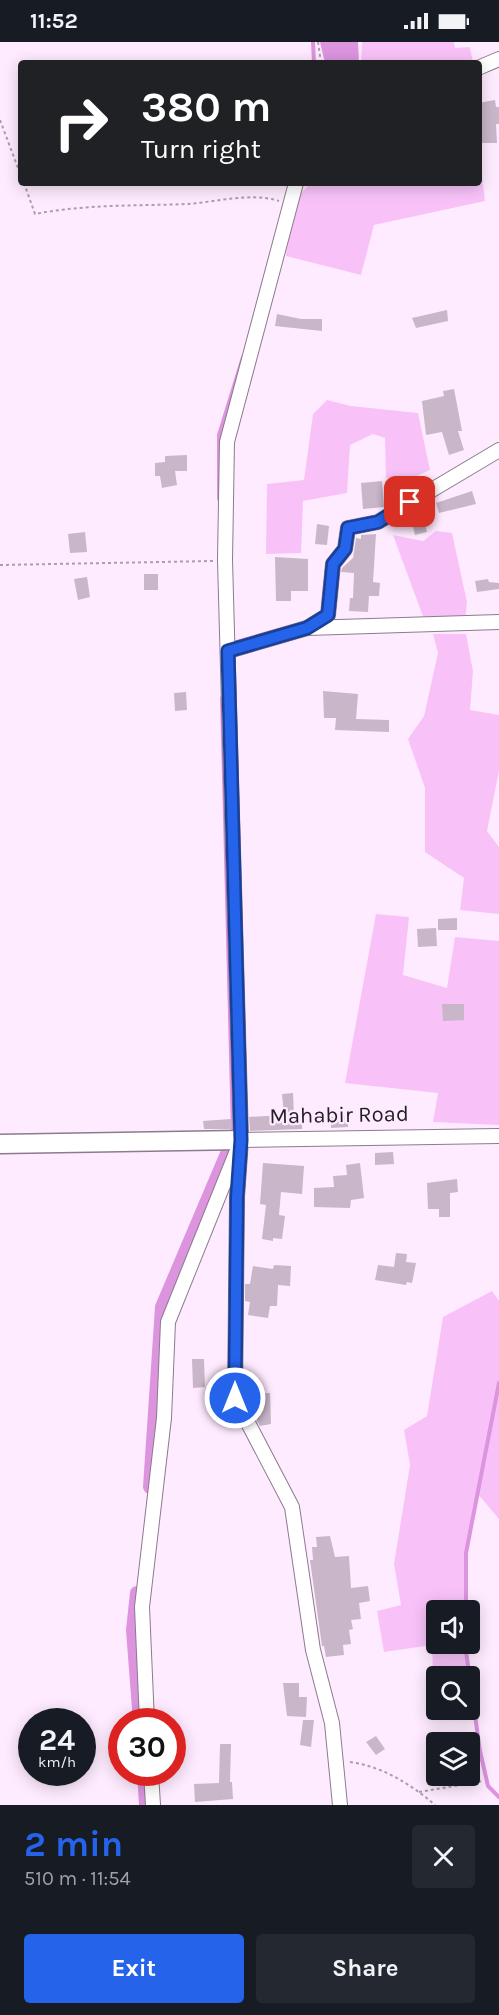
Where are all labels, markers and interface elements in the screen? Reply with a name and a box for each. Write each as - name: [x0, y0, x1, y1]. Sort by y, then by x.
- text: 11:52: [30, 8, 78, 34]
- text: 380 m: [141, 82, 271, 132]
- icon: right: [42, 84, 120, 162]
- text: Turn right: [141, 133, 261, 165]
- pin: [384, 476, 435, 527]
- icon: arrive: [393, 485, 426, 518]
- street label: Mahabir Road: [269, 1101, 409, 1129]
- position arrow: [203, 1366, 267, 1430]
- map controls: [426, 1600, 480, 1786]
- button: sound: [426, 1600, 480, 1654]
- button: search: [426, 1666, 480, 1720]
- speed limit sign: 30: [108, 1708, 186, 1786]
- text: 24: [39, 1722, 75, 1758]
- button: layers: [426, 1732, 480, 1786]
- text: km/h: [38, 1753, 76, 1771]
- text: 2 min: [24, 1823, 123, 1865]
- button: close: [412, 1825, 475, 1888]
- text: 510 m · 11:54: [24, 1867, 131, 1890]
- button: Exit: [24, 1934, 244, 2003]
- button: Share: [256, 1934, 475, 2003]

